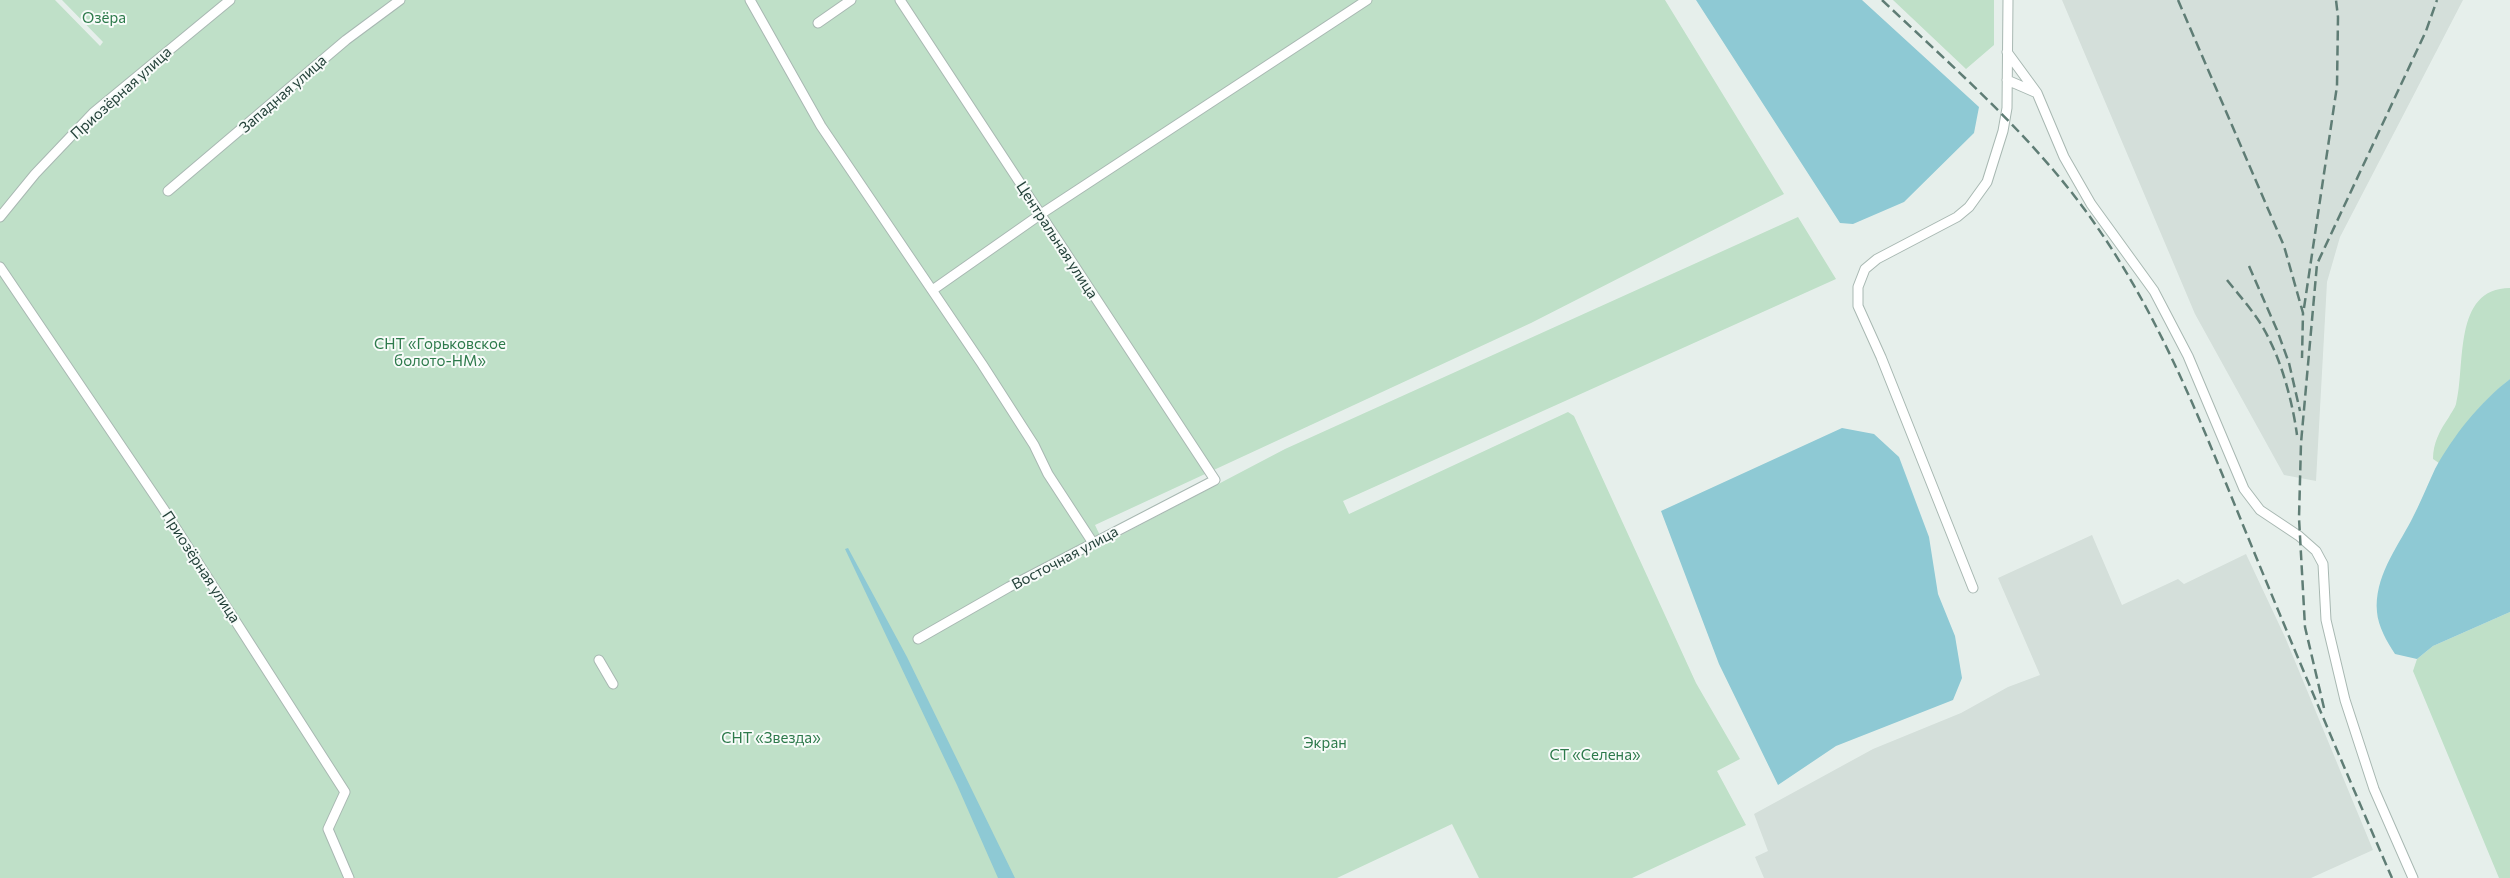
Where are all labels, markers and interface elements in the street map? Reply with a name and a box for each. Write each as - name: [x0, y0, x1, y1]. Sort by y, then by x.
- park label: Озёра: [82, 9, 126, 27]
- street label: Приозёрная улица: [67, 43, 175, 143]
- street label: Западная улица: [236, 51, 330, 137]
- street label: Центральная улица: [1012, 178, 1102, 302]
- park label: СНТ «Горьковское болото-НМ»: [374, 335, 506, 370]
- street label: Приозёрная улица: [158, 508, 244, 626]
- street label: Восточная улица: [1009, 522, 1121, 594]
- park label: СНТ «Звезда»: [721, 729, 821, 747]
- park label: Экран: [1303, 734, 1347, 752]
- park label: СТ «Селена»: [1550, 746, 1640, 764]

